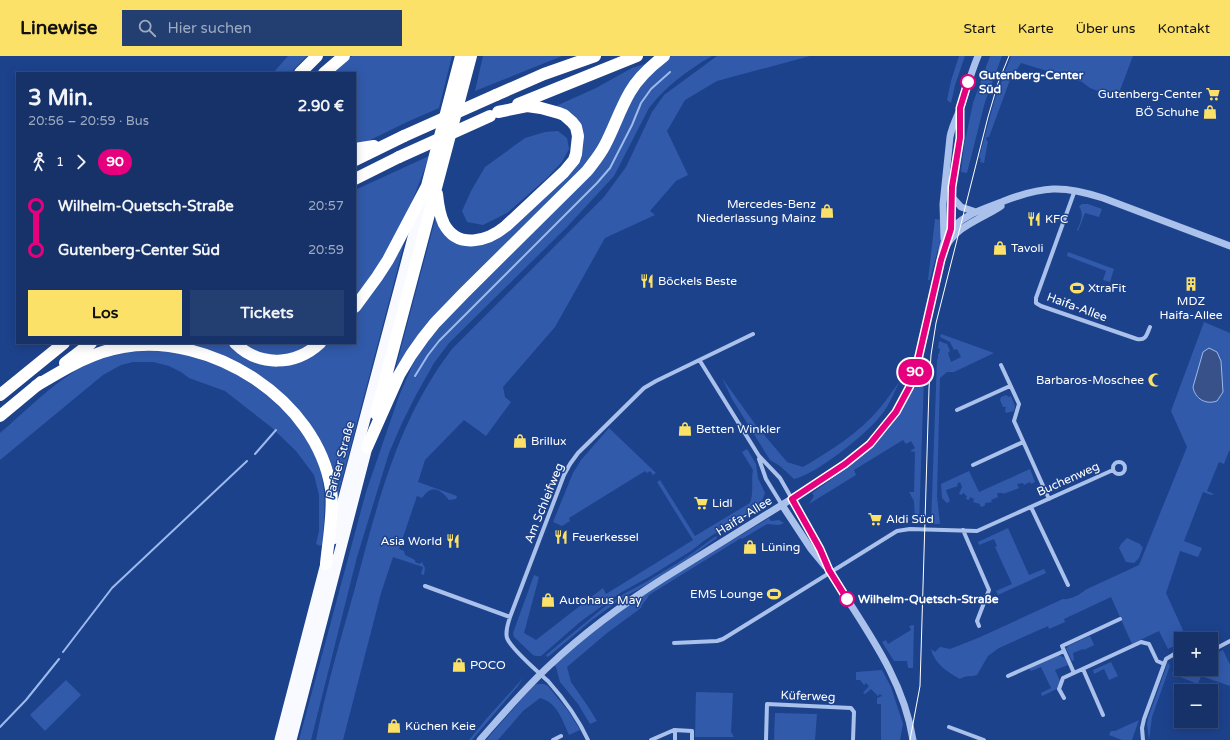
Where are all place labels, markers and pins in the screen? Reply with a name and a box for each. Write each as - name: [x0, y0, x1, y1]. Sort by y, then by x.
- place label: Gutenberg-Center Süd: [979, 68, 1084, 96]
- marker: Gutenberg-Center Süd: [960, 74, 976, 90]
- supermarket icon: Gutenberg-Center: [1205, 86, 1221, 102]
- place label: Gutenberg-Center: [1098, 87, 1202, 101]
- shop icon: BÖ Schuhe: [1202, 104, 1218, 120]
- place label: BÖ Schuhe: [1135, 105, 1199, 119]
- place label: Mercedes-Benz Niederlassung Mainz: [697, 197, 816, 225]
- shop icon: Mercedes-Benz Niederlassung Mainz: [819, 203, 835, 219]
- restaurant icon: KFC: [1026, 211, 1042, 227]
- place label: KFC: [1045, 212, 1068, 226]
- shop icon: Tavoli: [992, 240, 1008, 256]
- place label: Tavoli: [1011, 241, 1044, 255]
- restaurant icon: Böckels Beste: [639, 273, 655, 289]
- place label: Böckels Beste: [658, 274, 737, 288]
- building icon: MDZ Haifa-Allee: [1183, 276, 1199, 292]
- sports icon: XtraFit: [1069, 280, 1085, 296]
- place label: XtraFit: [1088, 281, 1126, 295]
- place label: MDZ Haifa-Allee: [1159, 294, 1223, 322]
- mosque icon: Barbaros-Moschee: [1147, 372, 1163, 388]
- place label: Barbaros-Moschee: [1036, 373, 1144, 387]
- shop icon: Betten Winkler: [677, 421, 693, 437]
- place label: Betten Winkler: [696, 422, 781, 436]
- shop icon: Brillux: [512, 433, 528, 449]
- place label: Brillux: [531, 434, 566, 448]
- supermarket icon: Lidl: [693, 495, 709, 511]
- place label: Lidl: [712, 496, 732, 510]
- supermarket icon: Aldi Süd: [867, 511, 883, 527]
- place label: Aldi Süd: [886, 512, 934, 526]
- restaurant icon: Feuerkessel: [553, 529, 569, 545]
- place label: Feuerkessel: [572, 530, 639, 544]
- restaurant icon: Asia World: [445, 533, 461, 549]
- place label: Asia World: [380, 534, 442, 548]
- shop icon: Lüning: [742, 539, 758, 555]
- place label: Lüning: [761, 540, 800, 554]
- sports icon: EMS Lounge: [766, 586, 782, 602]
- place label: EMS Lounge: [690, 587, 763, 601]
- marker: Wilhelm-Quetsch-Straße: [839, 591, 855, 607]
- shop icon: Autohaus May: [540, 592, 556, 608]
- place label: Wilhelm-Quetsch-Straße: [858, 592, 999, 606]
- place label: Autohaus May: [559, 593, 642, 607]
- shop icon: POCO: [451, 657, 467, 673]
- place label: POCO: [470, 658, 506, 672]
- shop icon: Küchen Keie: [386, 718, 402, 734]
- place label: Küchen Keie: [405, 719, 476, 733]

